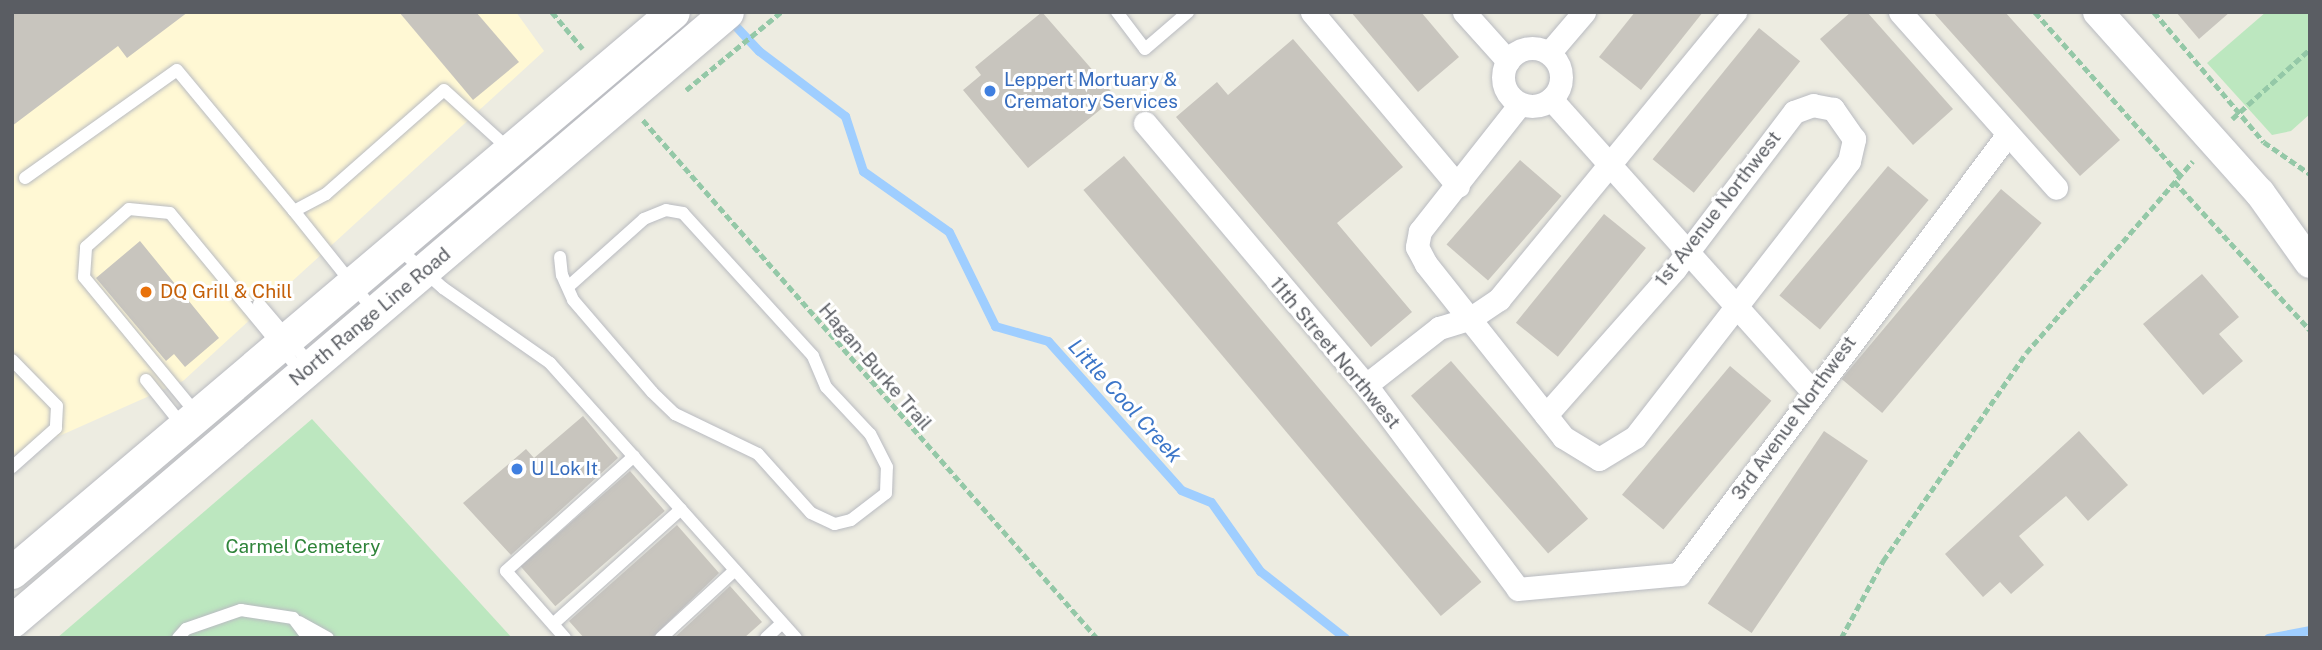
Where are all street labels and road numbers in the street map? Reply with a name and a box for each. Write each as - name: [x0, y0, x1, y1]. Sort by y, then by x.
- street label: 1st Avenue Northwest: [1650, 127, 1786, 291]
- street label: North Range Line Road: [285, 243, 455, 391]
- street label: 11th Street Northwest: [1265, 273, 1405, 433]
- street label: Hagan-Burke Trail: [814, 299, 936, 435]
- street label: 3rd Avenue Northwest: [1727, 331, 1861, 505]

